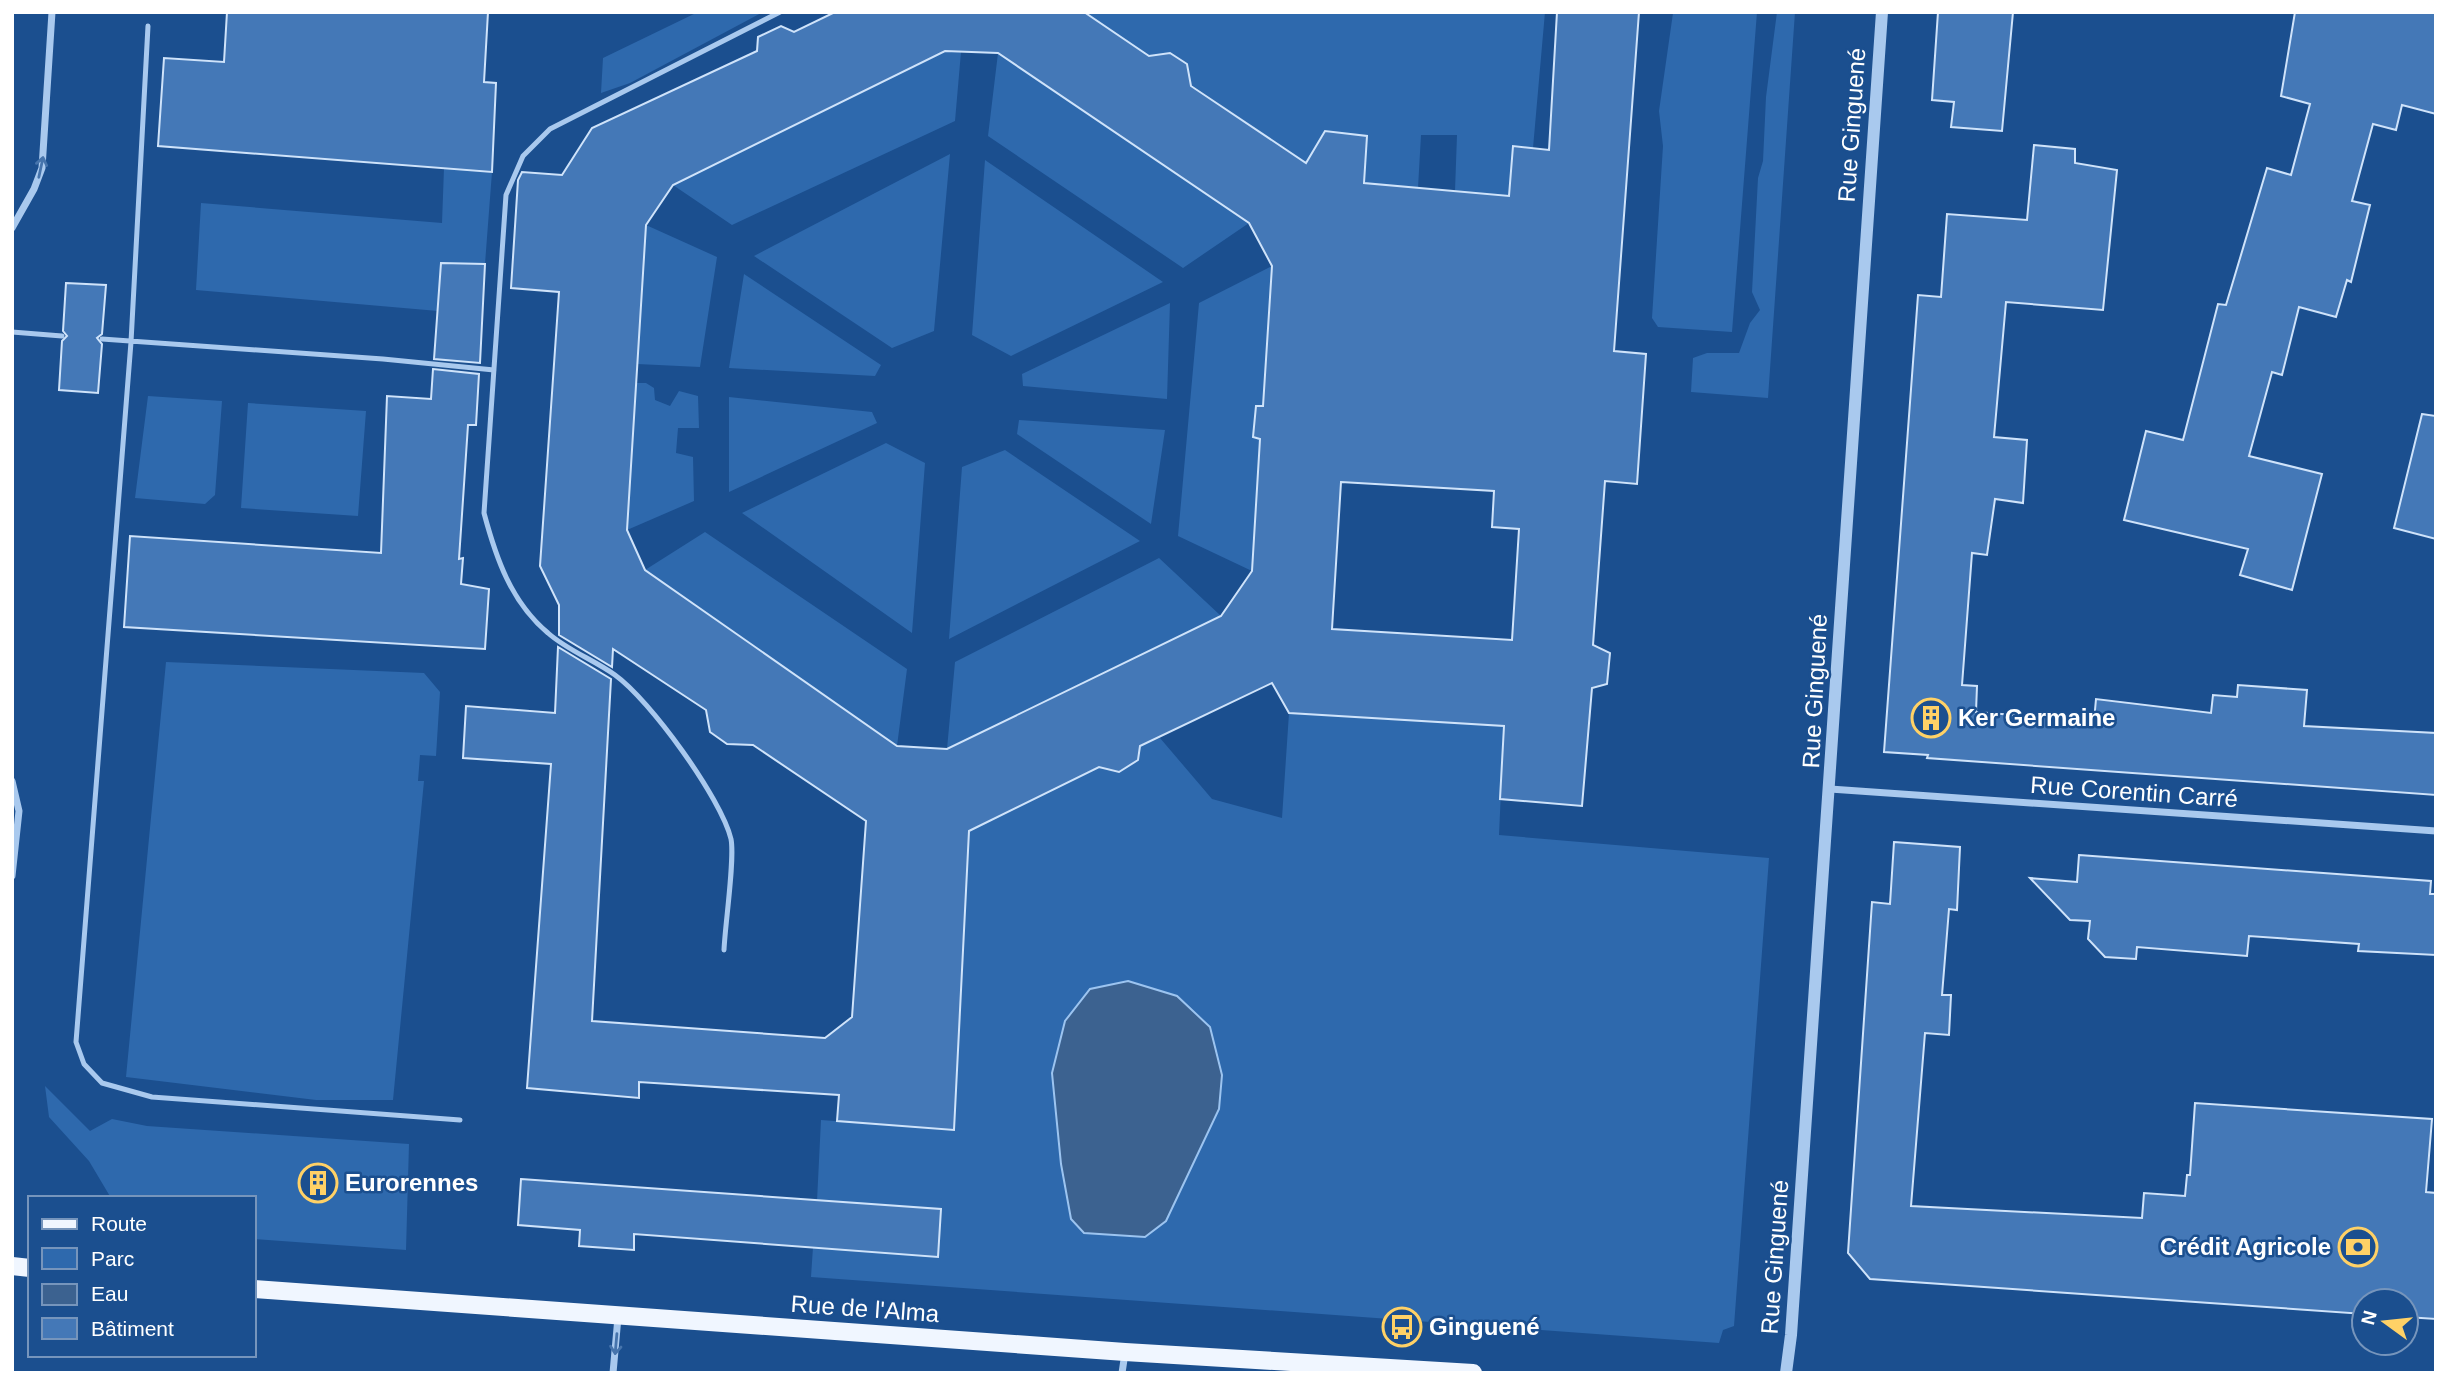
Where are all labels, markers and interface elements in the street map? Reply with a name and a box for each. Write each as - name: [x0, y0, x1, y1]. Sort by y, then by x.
- street label: Rue Ginguené: [1833, 47, 1870, 203]
- one-way arrow: [34, 156, 48, 179]
- street label: Rue Ginguené: [1797, 613, 1832, 769]
- building icon: Ker Germaine: [1910, 697, 1952, 739]
- place label: Ker Germaine: [1958, 704, 2115, 731]
- street label: Rue Corentin Carré: [2029, 771, 2239, 812]
- building icon: Eurorennes: [297, 1162, 339, 1204]
- place label: Eurorennes: [345, 1169, 478, 1196]
- street label: Rue Ginguené: [1756, 1179, 1793, 1335]
- legend: [28, 1196, 256, 1357]
- text: Route: [91, 1212, 147, 1235]
- bank icon: Crédit Agricole: [2337, 1226, 2379, 1268]
- place label: Crédit Agricole: [2160, 1233, 2331, 1260]
- text: Parc: [91, 1247, 134, 1270]
- text: Eau: [91, 1282, 128, 1305]
- north arrow: [2350, 1287, 2420, 1357]
- street label: Rue de l'Alma: [790, 1290, 941, 1327]
- bus stop icon: Ginguené: [1381, 1306, 1423, 1348]
- text: N: [2357, 1308, 2381, 1327]
- place label: Ginguené: [1429, 1313, 1540, 1340]
- text: Bâtiment: [91, 1317, 174, 1340]
- one-way arrow: [609, 1332, 622, 1355]

